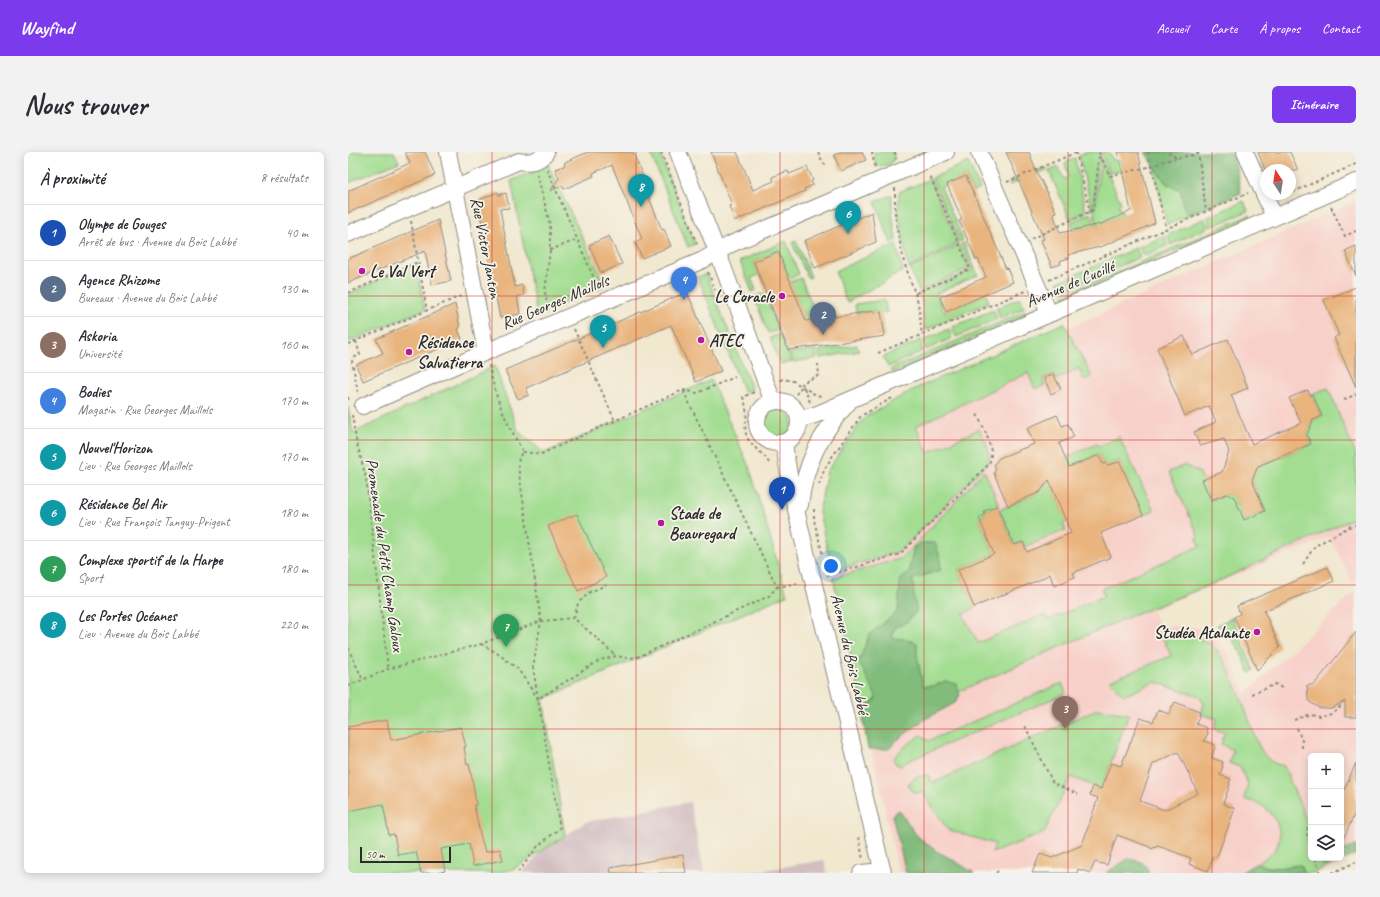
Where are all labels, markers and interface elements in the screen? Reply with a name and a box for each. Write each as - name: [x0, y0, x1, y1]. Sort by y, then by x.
- text: Wayfind: [20, 16, 73, 40]
- text: Accueil: [1157, 20, 1188, 37]
- text: Carte: [1210, 20, 1237, 37]
- text: À propos: [1259, 20, 1300, 37]
- text: Contact: [1322, 20, 1360, 37]
- button: Itinéraire: [1272, 86, 1356, 123]
- text: Nous trouver: [24, 87, 147, 122]
- north arrow: [1260, 164, 1296, 200]
- text: À proximité: [40, 168, 105, 189]
- text: 8 résultats: [260, 170, 308, 186]
- pin: 8: [628, 174, 654, 207]
- street label: Rue Victor Janton: [466, 195, 506, 302]
- pin: 6: [835, 201, 861, 234]
- text: Olympe de Gouges: [78, 215, 165, 234]
- text: 1: [50, 225, 56, 241]
- text: 40 m: [286, 225, 308, 241]
- text: Arrêt de bus · Avenue du Bois Labbé: [78, 234, 236, 250]
- street label: Avenue de Cucillé: [1022, 255, 1120, 312]
- place label: Le Val Vert: [370, 261, 437, 282]
- marker: Le Val Vert: [357, 266, 367, 276]
- pin: 4: [671, 267, 697, 300]
- street label: Rue Georges Maillols: [498, 269, 614, 334]
- text: Agence Rhizome: [78, 271, 159, 290]
- text: 2: [50, 281, 56, 297]
- text: 130 m: [280, 281, 308, 297]
- place label: Le Coracle: [714, 286, 776, 307]
- text: Bureaux · Avenue du Bois Labbé: [78, 290, 216, 306]
- marker: Le Coracle: [777, 291, 787, 301]
- pin: 2: [810, 302, 836, 335]
- pin: 5: [590, 315, 616, 348]
- text: Askoria: [78, 327, 116, 346]
- place label: ATEC: [709, 330, 745, 351]
- place label: Résidence Salvatierra: [417, 332, 484, 373]
- marker: ATEC: [696, 335, 706, 345]
- text: 3: [50, 337, 56, 353]
- text: 160 m: [280, 337, 308, 353]
- text: Université: [78, 346, 121, 362]
- marker: Résidence Salvatierra: [404, 347, 414, 357]
- text: Bodies: [78, 383, 111, 402]
- text: 4: [50, 393, 56, 409]
- text: 170 m: [280, 393, 308, 409]
- text: Magasin · Rue Georges Maillols: [78, 402, 212, 418]
- text: Nouvel'Horizon: [78, 439, 152, 458]
- text: 5: [50, 449, 56, 465]
- text: 170 m: [280, 449, 308, 465]
- street label: Promenade du Petit Champ Galoux: [361, 457, 409, 654]
- text: Lieu · Rue Georges Maillols: [78, 458, 192, 474]
- pin: 1: [769, 477, 795, 510]
- text: Résidence Bel Air: [78, 495, 166, 514]
- place label: Stade de Beauregard: [669, 503, 738, 544]
- text: 6: [50, 505, 56, 521]
- text: 180 m: [280, 505, 308, 521]
- text: Lieu · Rue François Tanguy-Prigent: [78, 514, 230, 530]
- marker: Stade de Beauregard: [656, 518, 666, 528]
- text: Complexe sportif de la Harpe: [78, 551, 223, 570]
- your location: [821, 556, 841, 576]
- text: 7: [50, 561, 56, 577]
- text: 180 m: [280, 561, 308, 577]
- text: Sport: [78, 570, 103, 586]
- street label: Avenue du Bois Labbé: [826, 592, 875, 719]
- text: Les Portes Océanes: [78, 607, 176, 626]
- pin: 7: [493, 614, 519, 647]
- text: 8: [50, 617, 56, 633]
- text: 220 m: [280, 617, 308, 633]
- place label: Studéa Atalante: [1154, 622, 1251, 643]
- text: Lieu · Avenue du Bois Labbé: [78, 626, 198, 642]
- marker: Studéa Atalante: [1252, 627, 1262, 637]
- pin: 3: [1052, 696, 1078, 729]
- map controls: [1308, 753, 1344, 861]
- button: +: [1308, 753, 1344, 789]
- button: −: [1308, 789, 1344, 825]
- button: layers: [1308, 825, 1344, 861]
- scale bar: [360, 845, 451, 864]
- text: 50 m: [366, 847, 385, 861]

